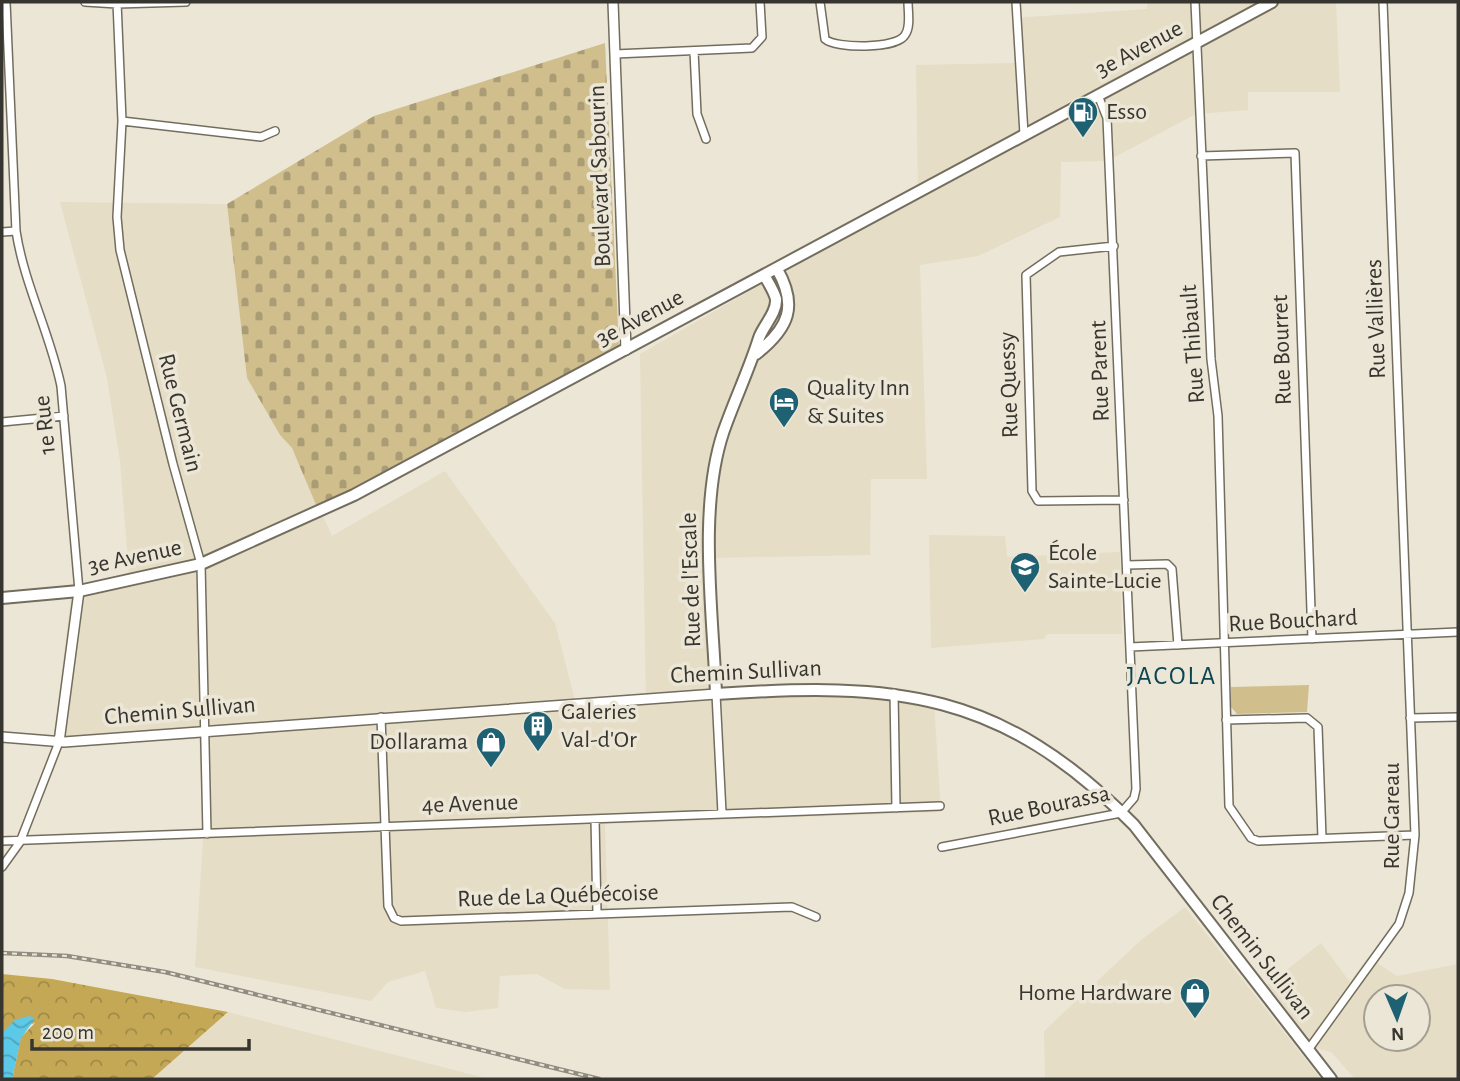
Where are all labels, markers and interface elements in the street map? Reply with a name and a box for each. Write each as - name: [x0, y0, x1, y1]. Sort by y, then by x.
- street label: 3e Avenue: [1091, 16, 1187, 82]
- street label: Boulevard Sabourin: [585, 84, 615, 268]
- fuel station icon: Esso: [1066, 95, 1100, 139]
- place label: Esso: [1106, 100, 1147, 124]
- street label: Rue Vallières: [1362, 259, 1390, 379]
- street label: Rue Thibault: [1177, 283, 1209, 404]
- street label: 3e Avenue: [592, 285, 688, 351]
- street label: Rue Bourret: [1268, 294, 1296, 406]
- street label: Rue Parent: [1086, 319, 1114, 422]
- street label: Rue Quessy: [995, 331, 1023, 439]
- street label: Rue Germain: [154, 351, 206, 475]
- place label: Quality Inn & Suites: [807, 376, 910, 428]
- hotel icon: Quality Inn & Suites: [767, 385, 801, 429]
- street label: 1e Rue: [30, 394, 60, 456]
- street label: Rue de l'Escale: [677, 512, 705, 648]
- street label: 3e Avenue: [86, 535, 184, 579]
- place label: École Sainte-Lucie: [1048, 539, 1161, 593]
- school or university icon: École Sainte-Lucie: [1008, 550, 1042, 594]
- street label: Rue Bouchard: [1228, 606, 1358, 636]
- street label: Chemin Sullivan: [670, 656, 822, 688]
- district label: JACOLA: [1127, 663, 1217, 689]
- street label: Chemin Sullivan: [103, 692, 257, 730]
- place label: Galeries Val-d'Or: [561, 700, 637, 752]
- building icon: Galeries Val-d'Or: [521, 709, 555, 753]
- shop icon: Dollarama: [474, 725, 508, 769]
- place label: Dollarama: [369, 730, 468, 754]
- street label: Rue Gareau: [1380, 762, 1404, 870]
- street label: Rue Bourassa: [986, 781, 1112, 831]
- street label: 4e Avenue: [421, 790, 519, 818]
- street label: Rue de La Québécoise: [457, 880, 659, 912]
- street label: Chemin Sullivan: [1206, 890, 1318, 1024]
- shop icon: Home Hardware: [1178, 976, 1212, 1020]
- place label: Home Hardware: [1018, 981, 1172, 1005]
- north arrow: [1362, 983, 1432, 1053]
- scale bar: [32, 1007, 248, 1052]
- text: 200 m: [42, 1022, 94, 1043]
- text: N: [1391, 1024, 1404, 1043]

